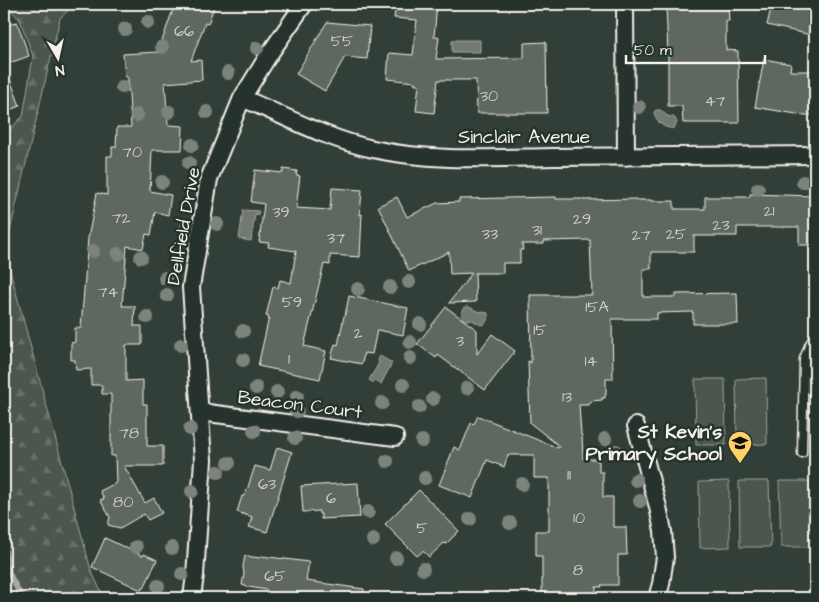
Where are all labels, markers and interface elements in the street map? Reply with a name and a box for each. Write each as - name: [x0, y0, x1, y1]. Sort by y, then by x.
- house number: 66: [174, 20, 194, 42]
- house number: 55: [331, 30, 354, 52]
- north arrow: [32, 32, 82, 82]
- scale bar: [626, 32, 765, 64]
- text: 50 m: [634, 40, 672, 61]
- text: N: [54, 59, 66, 80]
- house number: 30: [480, 85, 498, 107]
- house number: 47: [705, 90, 726, 112]
- street label: Sinclair Avenue: [458, 124, 590, 151]
- house number: 70: [122, 141, 142, 163]
- street label: Dellfield Drive: [160, 165, 208, 287]
- house number: 21: [763, 200, 775, 222]
- house number: 39: [272, 201, 290, 223]
- house number: 72: [112, 207, 131, 229]
- house number: 29: [573, 208, 591, 230]
- house number: 23: [712, 214, 730, 236]
- house number: 31: [532, 219, 542, 241]
- house number: 33: [482, 223, 498, 245]
- house number: 25: [666, 223, 687, 245]
- house number: 27: [632, 224, 651, 246]
- house number: 37: [327, 227, 345, 249]
- house number: 74: [98, 281, 118, 303]
- house number: 59: [282, 291, 302, 313]
- house number: 15A: [585, 296, 609, 318]
- house number: 15: [533, 319, 547, 341]
- house number: 2: [353, 322, 363, 344]
- house number: 3: [456, 330, 464, 352]
- house number: 1: [288, 348, 290, 370]
- house number: 14: [585, 350, 598, 372]
- street label: Beacon Court: [236, 384, 364, 426]
- house number: 13: [562, 386, 572, 408]
- place label: St Kevin's Primary School: [586, 419, 722, 469]
- house number: 78: [119, 422, 139, 444]
- school or university icon: St Kevin's Primary School: [727, 430, 753, 464]
- house number: 11: [567, 464, 571, 486]
- house number: 63: [258, 473, 276, 495]
- house number: 6: [326, 487, 336, 509]
- house number: 80: [113, 491, 133, 513]
- house number: 10: [573, 507, 585, 529]
- house number: 5: [416, 517, 428, 539]
- house number: 8: [573, 559, 583, 581]
- house number: 65: [264, 565, 286, 587]

